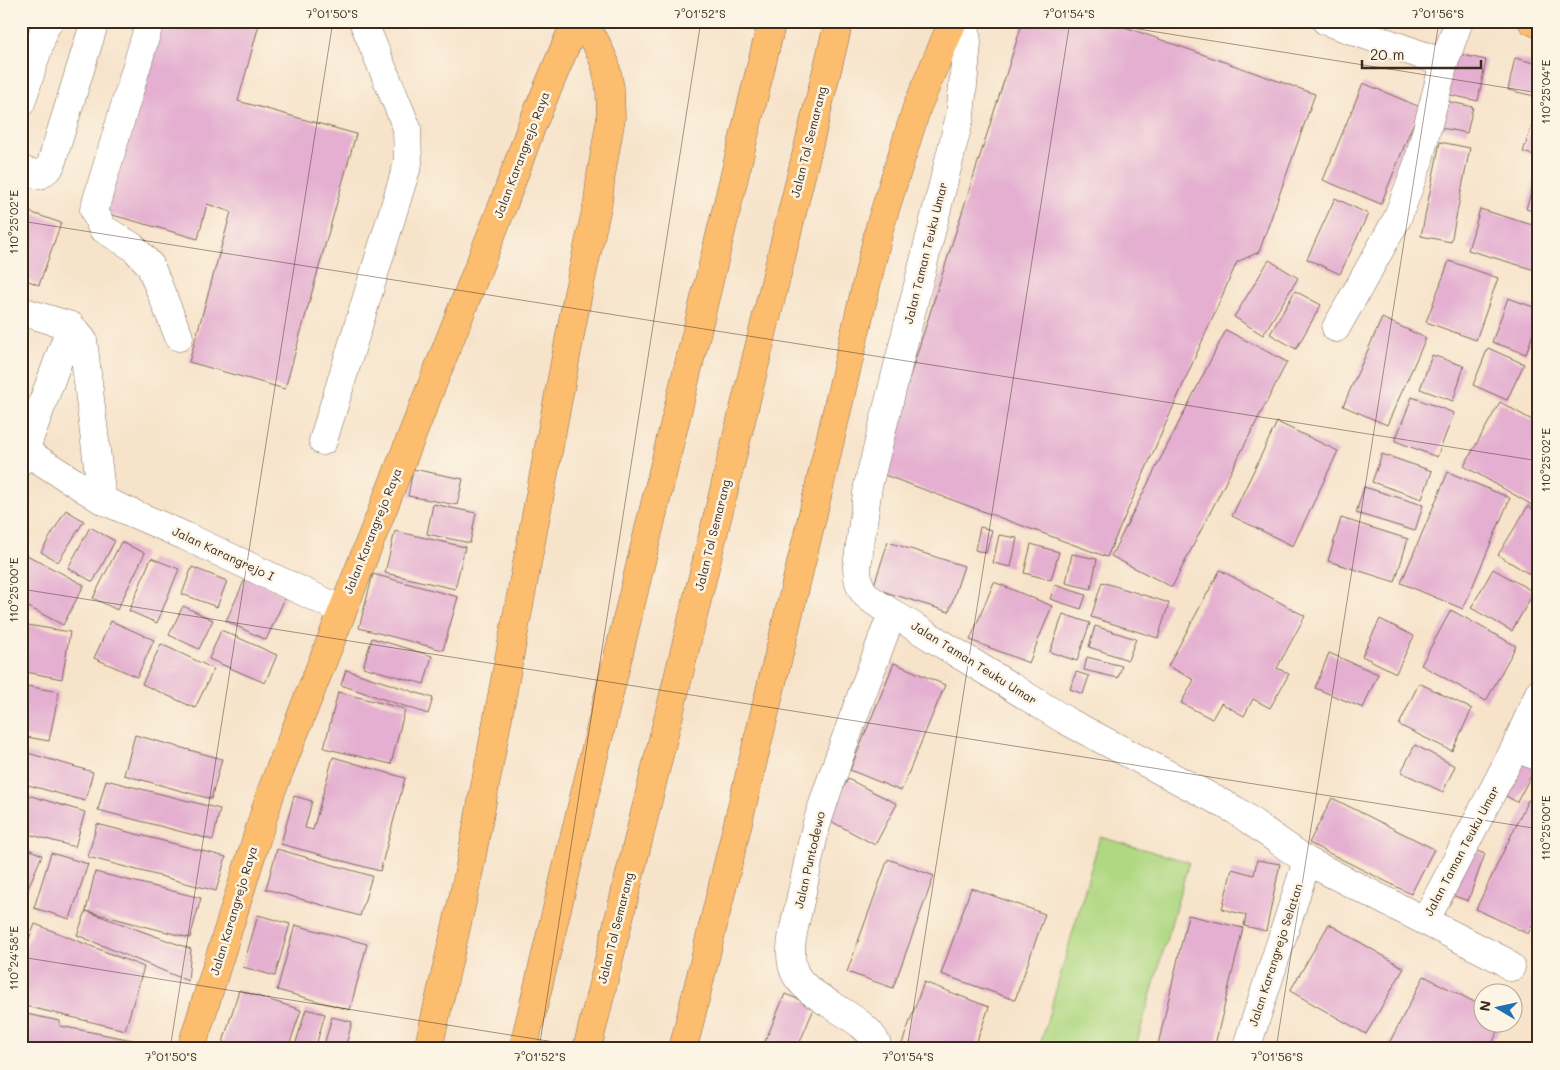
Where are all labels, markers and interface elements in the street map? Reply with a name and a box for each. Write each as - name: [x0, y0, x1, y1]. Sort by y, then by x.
- text: 7°01'50"S: [306, 5, 358, 21]
- text: 7°01'52"S: [674, 5, 726, 21]
- text: 7°01'54"S: [1043, 5, 1095, 21]
- text: 7°01'56"S: [1412, 5, 1464, 21]
- scale bar: [1362, 38, 1481, 70]
- text: 20 m: [1370, 44, 1404, 64]
- text: 110°25'04"E: [1537, 60, 1553, 124]
- street label: Jalan Tol Semarang: [786, 84, 830, 199]
- street label: Jalan Karangrejo Raya: [490, 89, 553, 220]
- street label: Jalan Taman Teuku Umar: [900, 180, 950, 325]
- text: 110°25'02"E: [5, 190, 21, 254]
- text: 110°25'02"E: [1537, 428, 1553, 492]
- street label: Jalan Karangrejo Raya: [340, 465, 405, 596]
- street label: Jalan Tol Semarang: [690, 477, 734, 592]
- street label: Jalan Karangrejo I: [170, 522, 277, 584]
- text: 110°25'00"E: [5, 557, 21, 623]
- street label: Jalan Taman Teuku Umar: [909, 617, 1040, 707]
- street label: Jalan Taman Teuku Umar: [1420, 783, 1502, 918]
- text: 110°25'00"E: [1537, 795, 1553, 861]
- street label: Jalan Puntodewo: [790, 810, 828, 910]
- street label: Jalan Karangrejo Raya: [206, 844, 260, 977]
- street label: Jalan Tol Semarang: [593, 870, 637, 985]
- street label: Jalan Karangrejo Selatan: [1244, 881, 1306, 1028]
- text: 110°24'58"E: [5, 926, 21, 990]
- north arrow: [1472, 982, 1522, 1032]
- text: N: [1474, 999, 1495, 1013]
- text: 7°01'50"S: [145, 1048, 197, 1064]
- text: 7°01'52"S: [514, 1048, 566, 1064]
- text: 7°01'54"S: [882, 1048, 934, 1064]
- text: 7°01'56"S: [1251, 1048, 1303, 1064]

